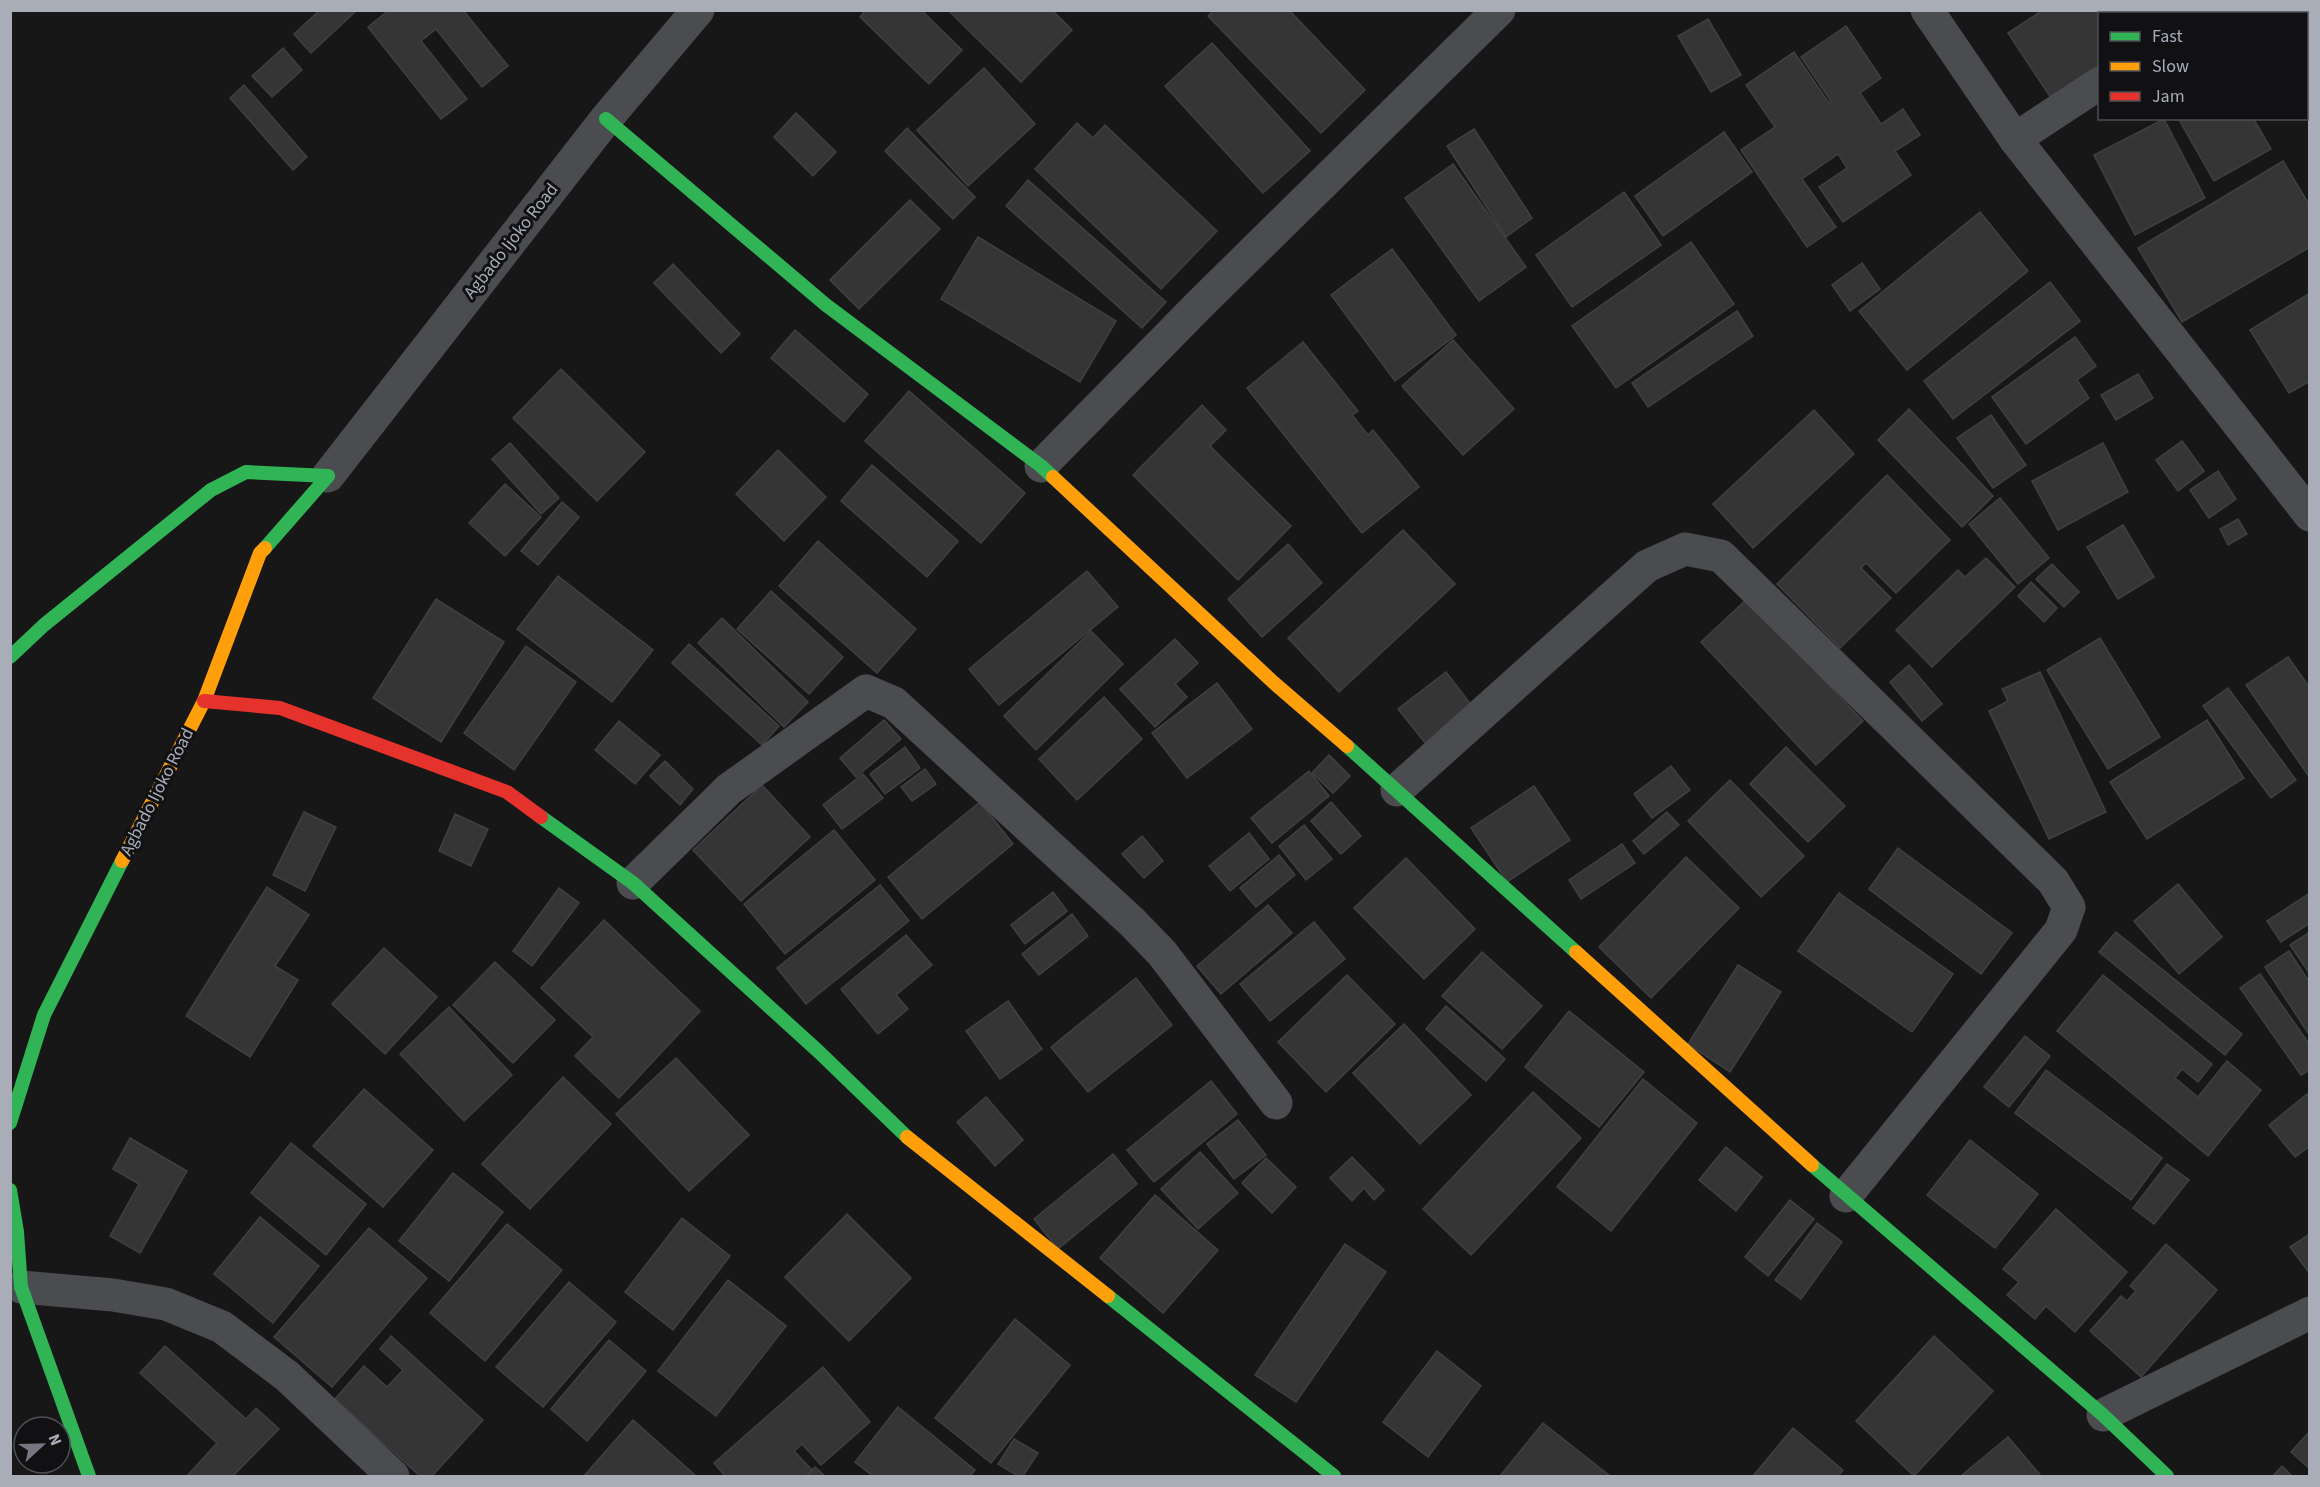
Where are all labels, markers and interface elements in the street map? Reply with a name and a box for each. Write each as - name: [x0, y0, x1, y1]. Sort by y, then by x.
- legend: [2098, 12, 2308, 120]
- text: Fast: [2152, 24, 2183, 49]
- text: Slow: [2152, 54, 2189, 79]
- text: Jam: [2152, 84, 2185, 109]
- street label: Agbado Ijoko Road: [458, 178, 564, 304]
- street label: Agbado Ijoko Road: [114, 724, 200, 860]
- north arrow: [12, 1415, 72, 1475]
- text: N: [43, 1431, 67, 1449]

